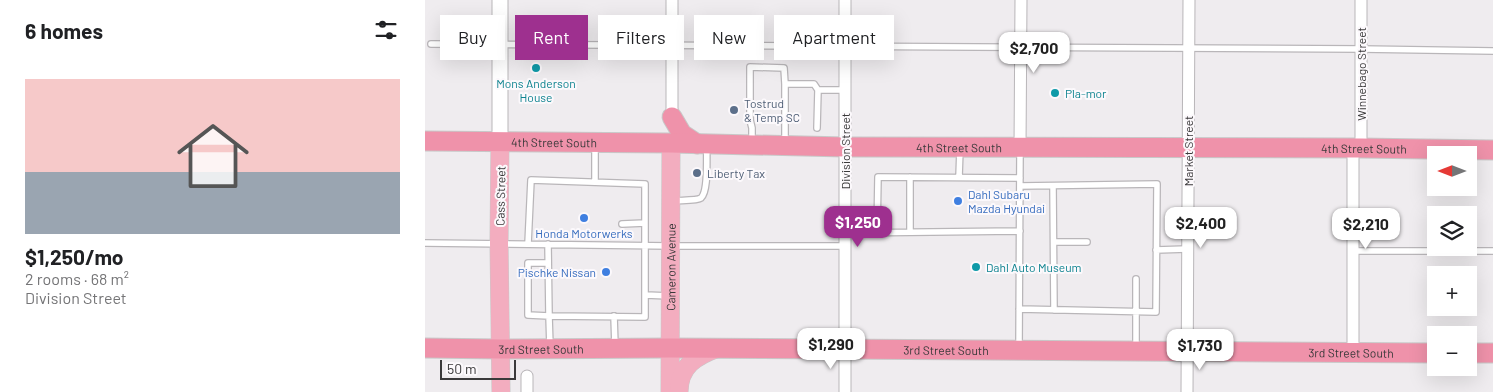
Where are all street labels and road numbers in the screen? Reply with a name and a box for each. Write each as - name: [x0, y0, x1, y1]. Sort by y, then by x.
- street label: Winnebago Street: [1354, 27, 1368, 121]
- street label: Division Street: [838, 113, 852, 189]
- street label: Market Street: [1181, 116, 1195, 186]
- street label: 4th Street South: [511, 135, 597, 149]
- street label: 4th Street South: [916, 140, 1002, 154]
- street label: 4th Street South: [1321, 141, 1407, 156]
- street label: Cass Street: [492, 166, 508, 226]
- street label: Cameron Avenue: [663, 223, 678, 311]
- street label: 3rd Street South: [498, 342, 584, 356]
- street label: 3rd Street South: [903, 343, 989, 357]
- street label: 3rd Street South: [1308, 345, 1394, 360]

